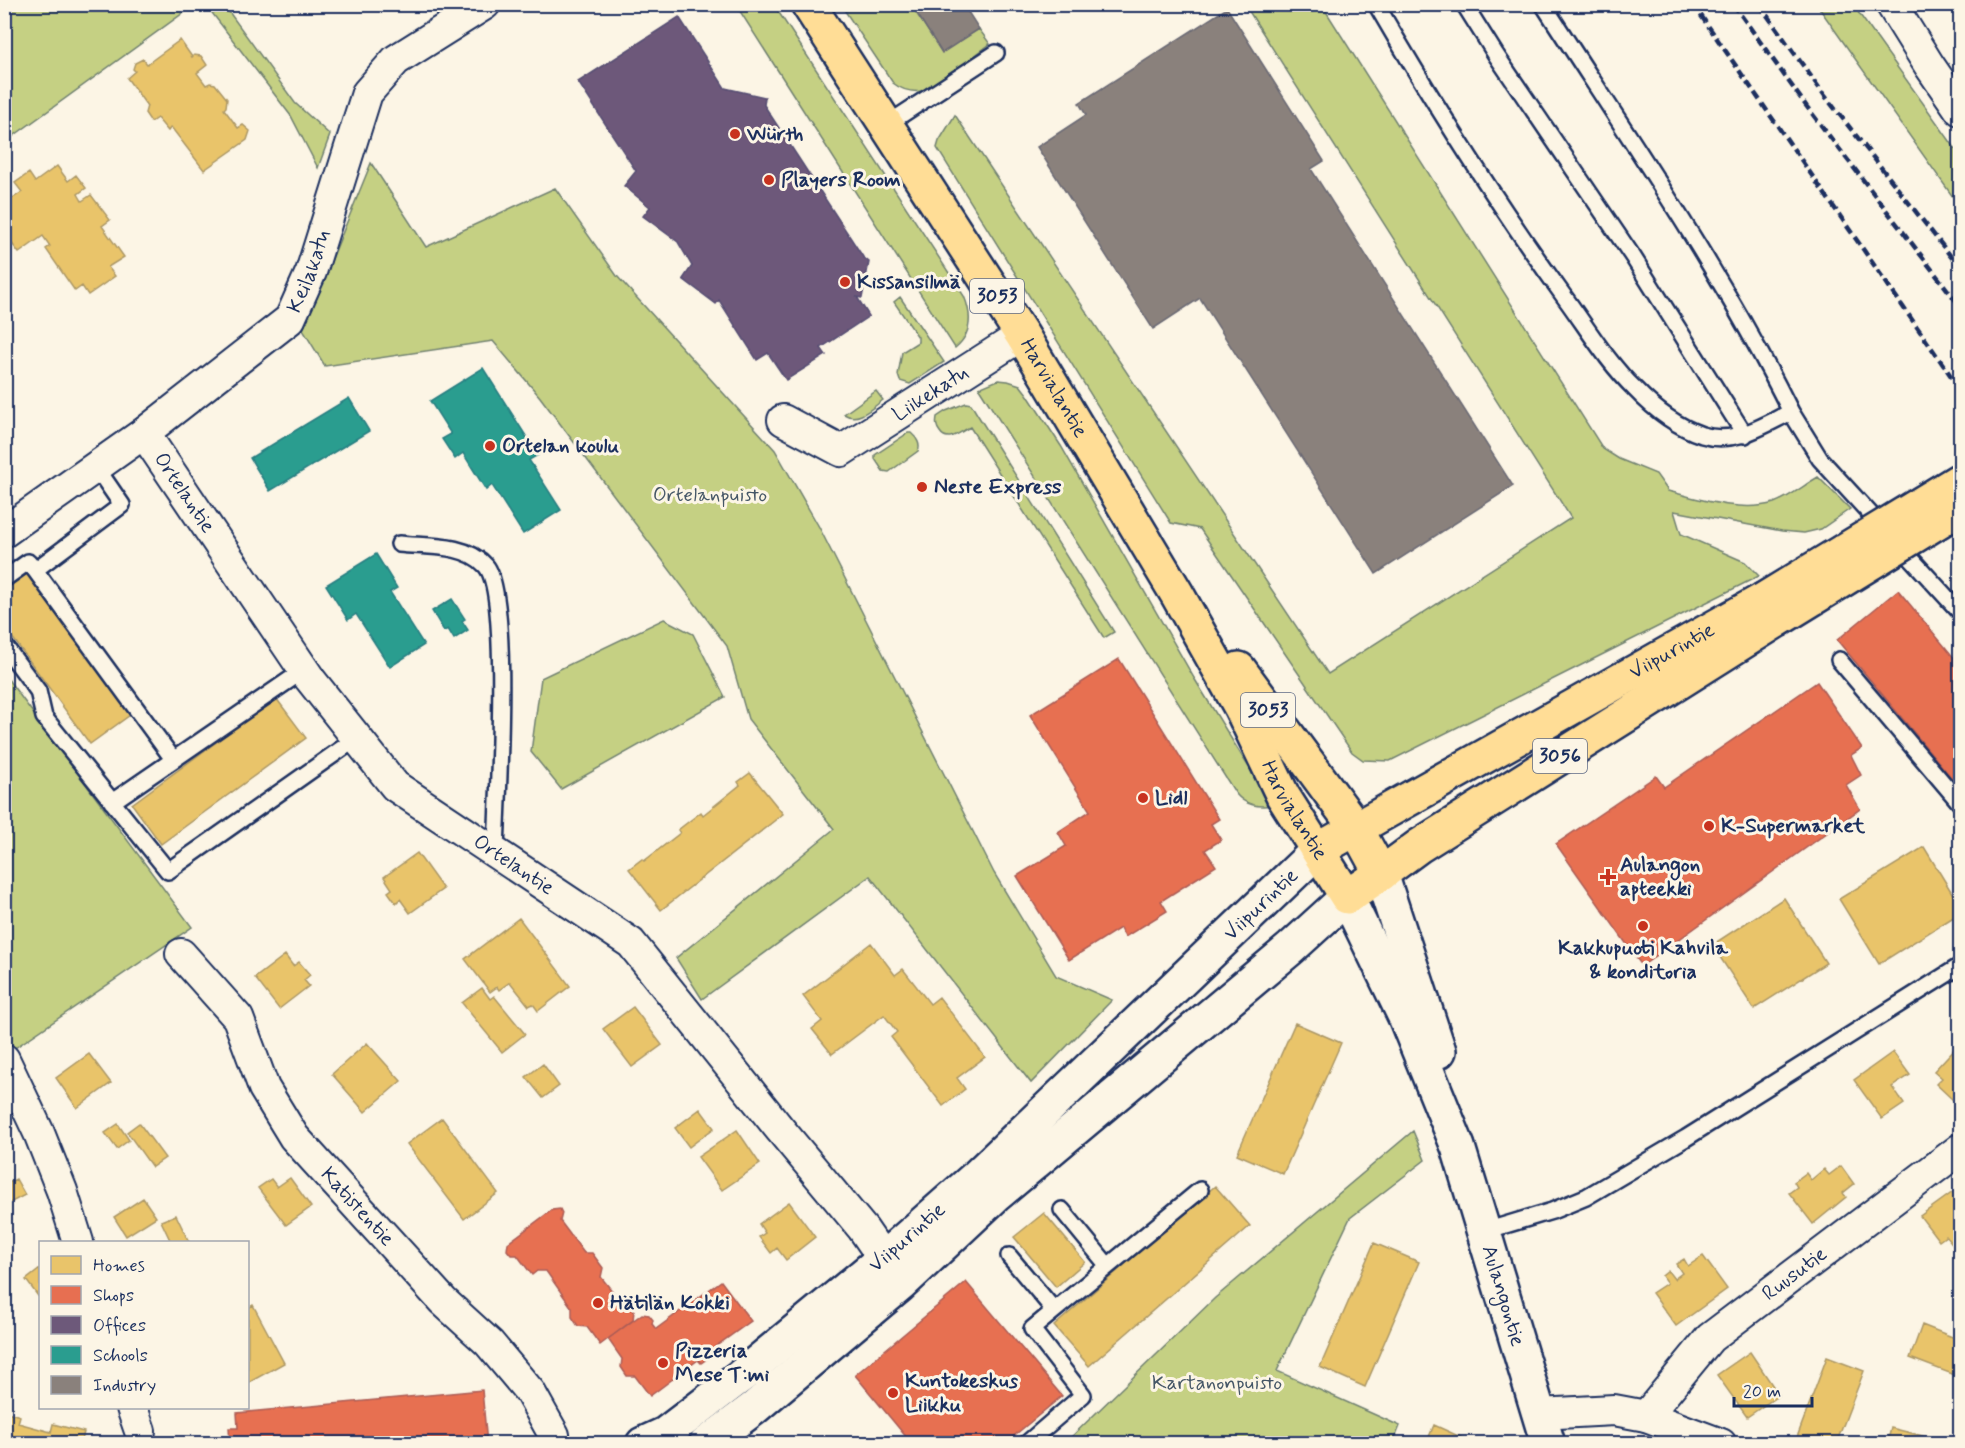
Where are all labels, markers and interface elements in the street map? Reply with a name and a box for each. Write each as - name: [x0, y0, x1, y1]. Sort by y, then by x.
- place label: Würth: [746, 120, 804, 148]
- marker: Würth: [728, 127, 742, 141]
- place label: Players Room: [781, 166, 901, 194]
- marker: Players Room: [762, 173, 776, 187]
- street label: Keilakatu: [280, 227, 337, 318]
- place label: Kissansilmä: [857, 268, 961, 296]
- marker: Kissansilmä: [838, 275, 852, 289]
- road number: 3053: [970, 279, 1024, 313]
- street label: Harvialantie: [1013, 333, 1094, 443]
- street label: Liikekatu: [887, 359, 974, 428]
- place label: Ortelan koulu: [502, 432, 620, 460]
- marker: Ortelan koulu: [483, 439, 497, 453]
- street label: Ortelantie: [147, 447, 221, 538]
- place label: Neste Express: [934, 473, 1062, 501]
- marker: Neste Express: [915, 480, 929, 494]
- park label: Ortelanpuisto: [653, 481, 767, 509]
- street label: Viipurintie: [1624, 616, 1720, 686]
- road number: 3053: [1241, 693, 1295, 727]
- road number: 3056: [1533, 739, 1587, 773]
- street label: Harvialantie: [1254, 756, 1334, 865]
- place label: Lidl: [1155, 784, 1187, 812]
- marker: Lidl: [1136, 791, 1150, 805]
- place label: K-Supermarket: [1721, 812, 1866, 840]
- marker: K-Supermarket: [1702, 819, 1716, 833]
- street label: Ortelantie: [468, 828, 560, 902]
- place label: Aulangon apteekki: [1620, 851, 1700, 903]
- street label: Viipurintie: [1217, 862, 1305, 947]
- marker: Aulangon apteekki: [1601, 870, 1615, 884]
- marker: Kakkupuoti Kahvila & konditoria: [1636, 919, 1650, 933]
- place label: Kakkupuoti Kahvila & konditoria: [1558, 934, 1729, 986]
- street label: Katistentie: [314, 1161, 401, 1252]
- street label: Viipurintie: [863, 1196, 952, 1279]
- street label: Ruusutie: [1756, 1240, 1833, 1308]
- legend: [39, 1241, 249, 1409]
- street label: Aulangontie: [1475, 1242, 1532, 1350]
- text: Homes: [93, 1254, 145, 1278]
- text: Shops: [93, 1284, 134, 1308]
- place label: Hätilän Kokki: [610, 1289, 730, 1317]
- marker: Hätilän Kokki: [591, 1296, 605, 1310]
- text: Offices: [93, 1314, 146, 1338]
- place label: Pizzeria Mese T:mi: [675, 1337, 769, 1389]
- text: Schools: [93, 1344, 148, 1368]
- marker: Pizzeria Mese T:mi: [656, 1356, 670, 1370]
- place label: Kuntokeskus Liikku: [905, 1367, 1019, 1419]
- park label: Kartanonpuisto: [1152, 1369, 1282, 1397]
- scale bar: [1734, 1370, 1812, 1408]
- text: Industry: [93, 1374, 156, 1398]
- text: 20 m: [1743, 1380, 1781, 1404]
- marker: Kuntokeskus Liikku: [886, 1386, 900, 1400]

